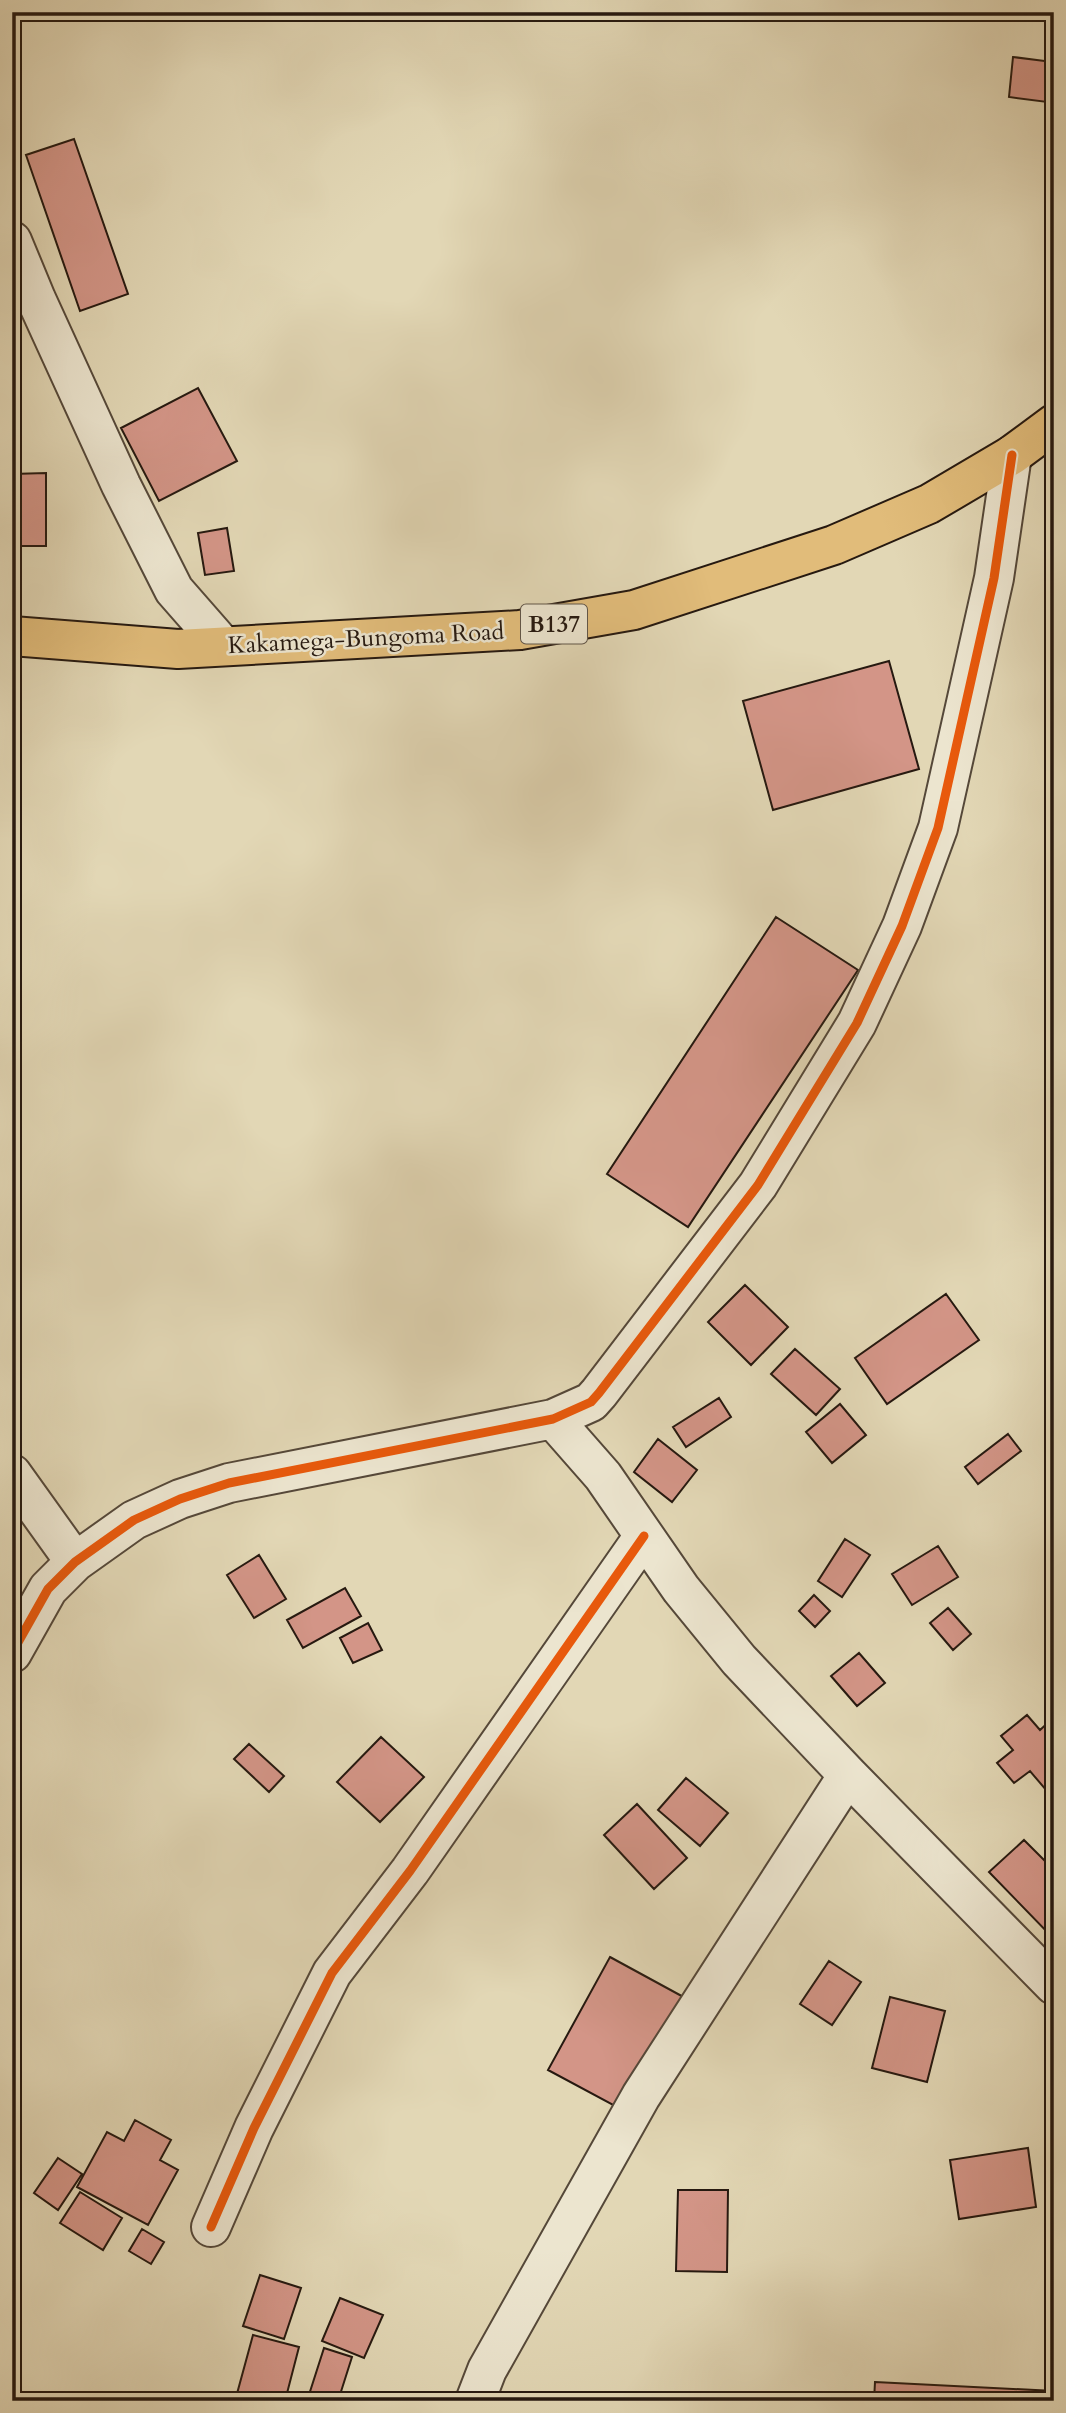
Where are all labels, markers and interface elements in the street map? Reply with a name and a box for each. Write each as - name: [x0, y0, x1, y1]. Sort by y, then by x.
- road number: B137: [521, 604, 587, 644]
- street label: Kakamega-Bungoma Road: [227, 615, 505, 662]

